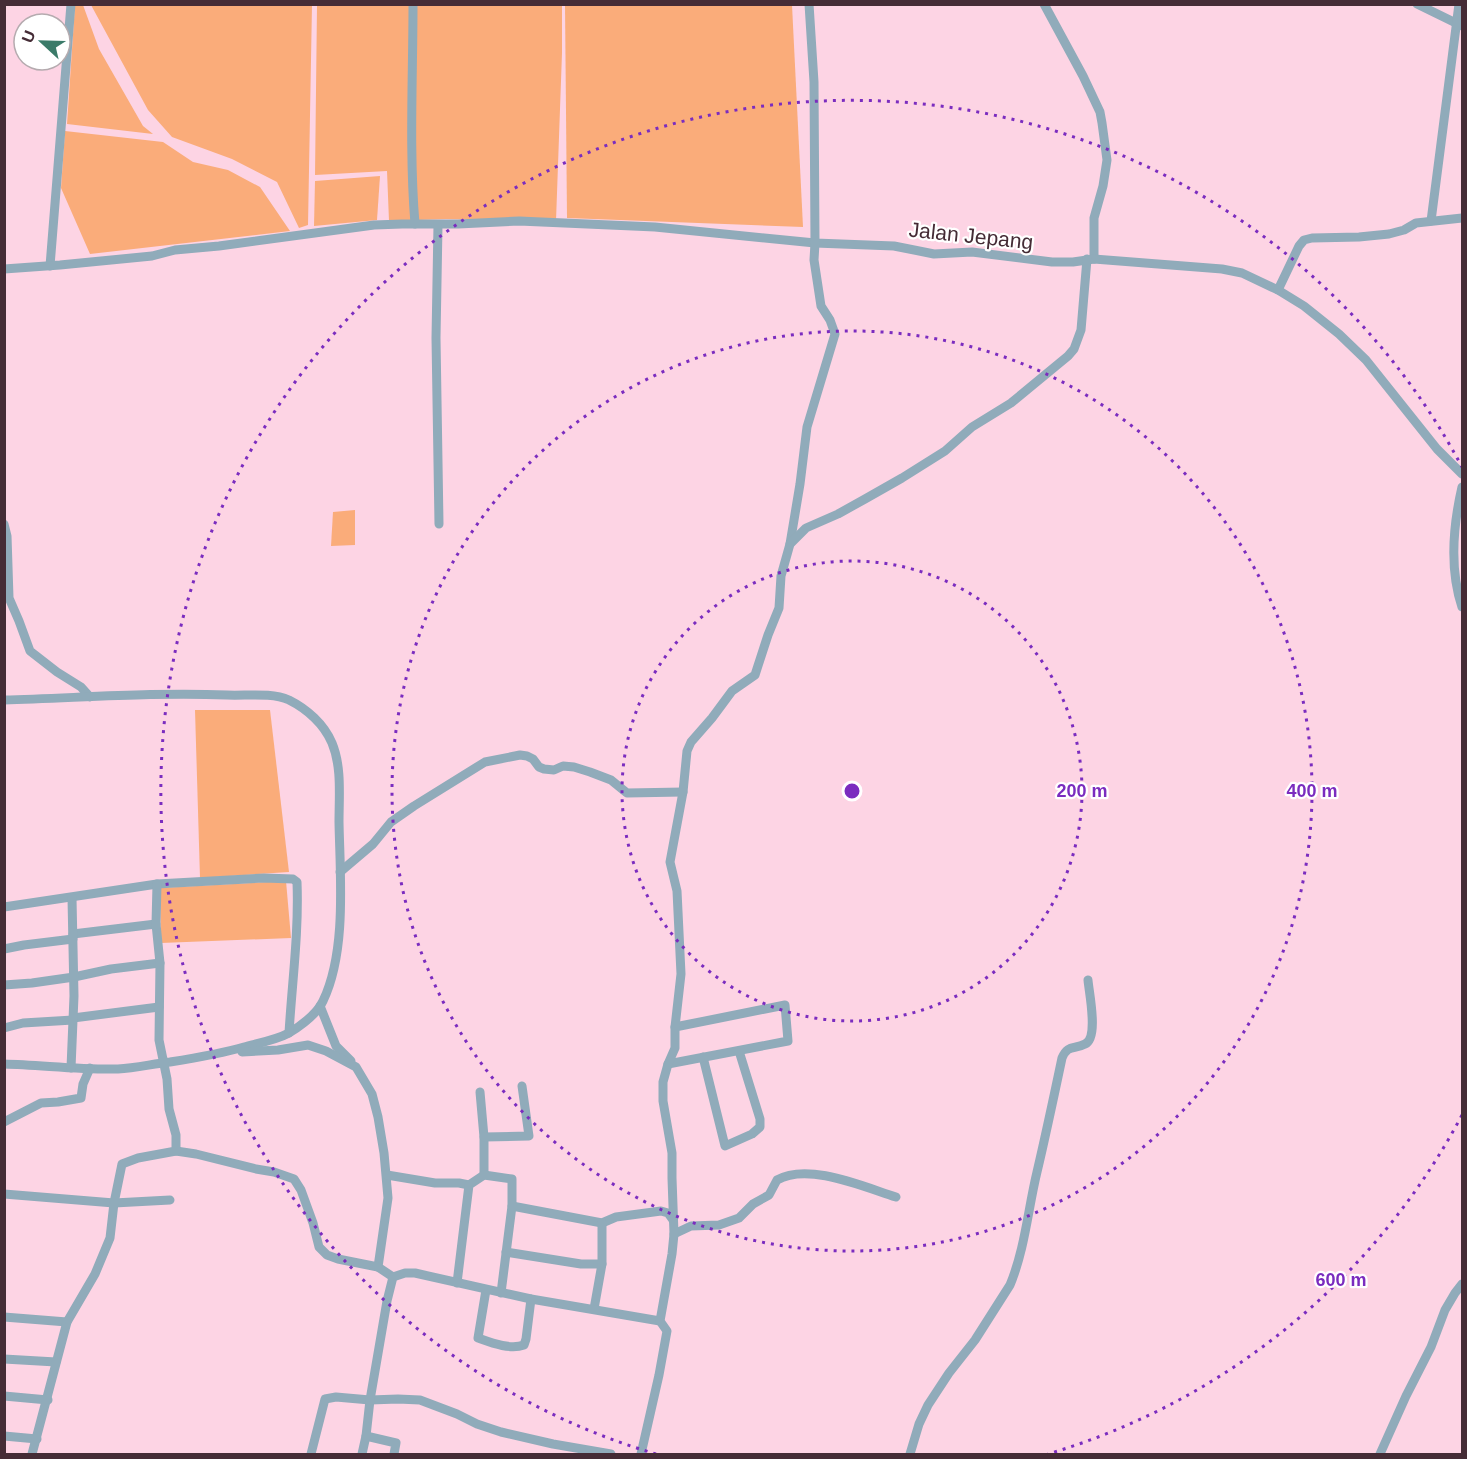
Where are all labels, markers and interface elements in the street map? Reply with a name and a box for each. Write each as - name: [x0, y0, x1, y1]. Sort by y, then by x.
- north arrow: [12, 12, 72, 72]
- text: U: [19, 28, 39, 45]
- street label: Jalan Jepang: [908, 218, 1034, 253]
- centre of rings: [842, 781, 862, 801]
- text: 200 m: [1056, 781, 1108, 801]
- text: 400 m: [1286, 781, 1338, 801]
- text: 600 m: [1315, 1270, 1367, 1290]

